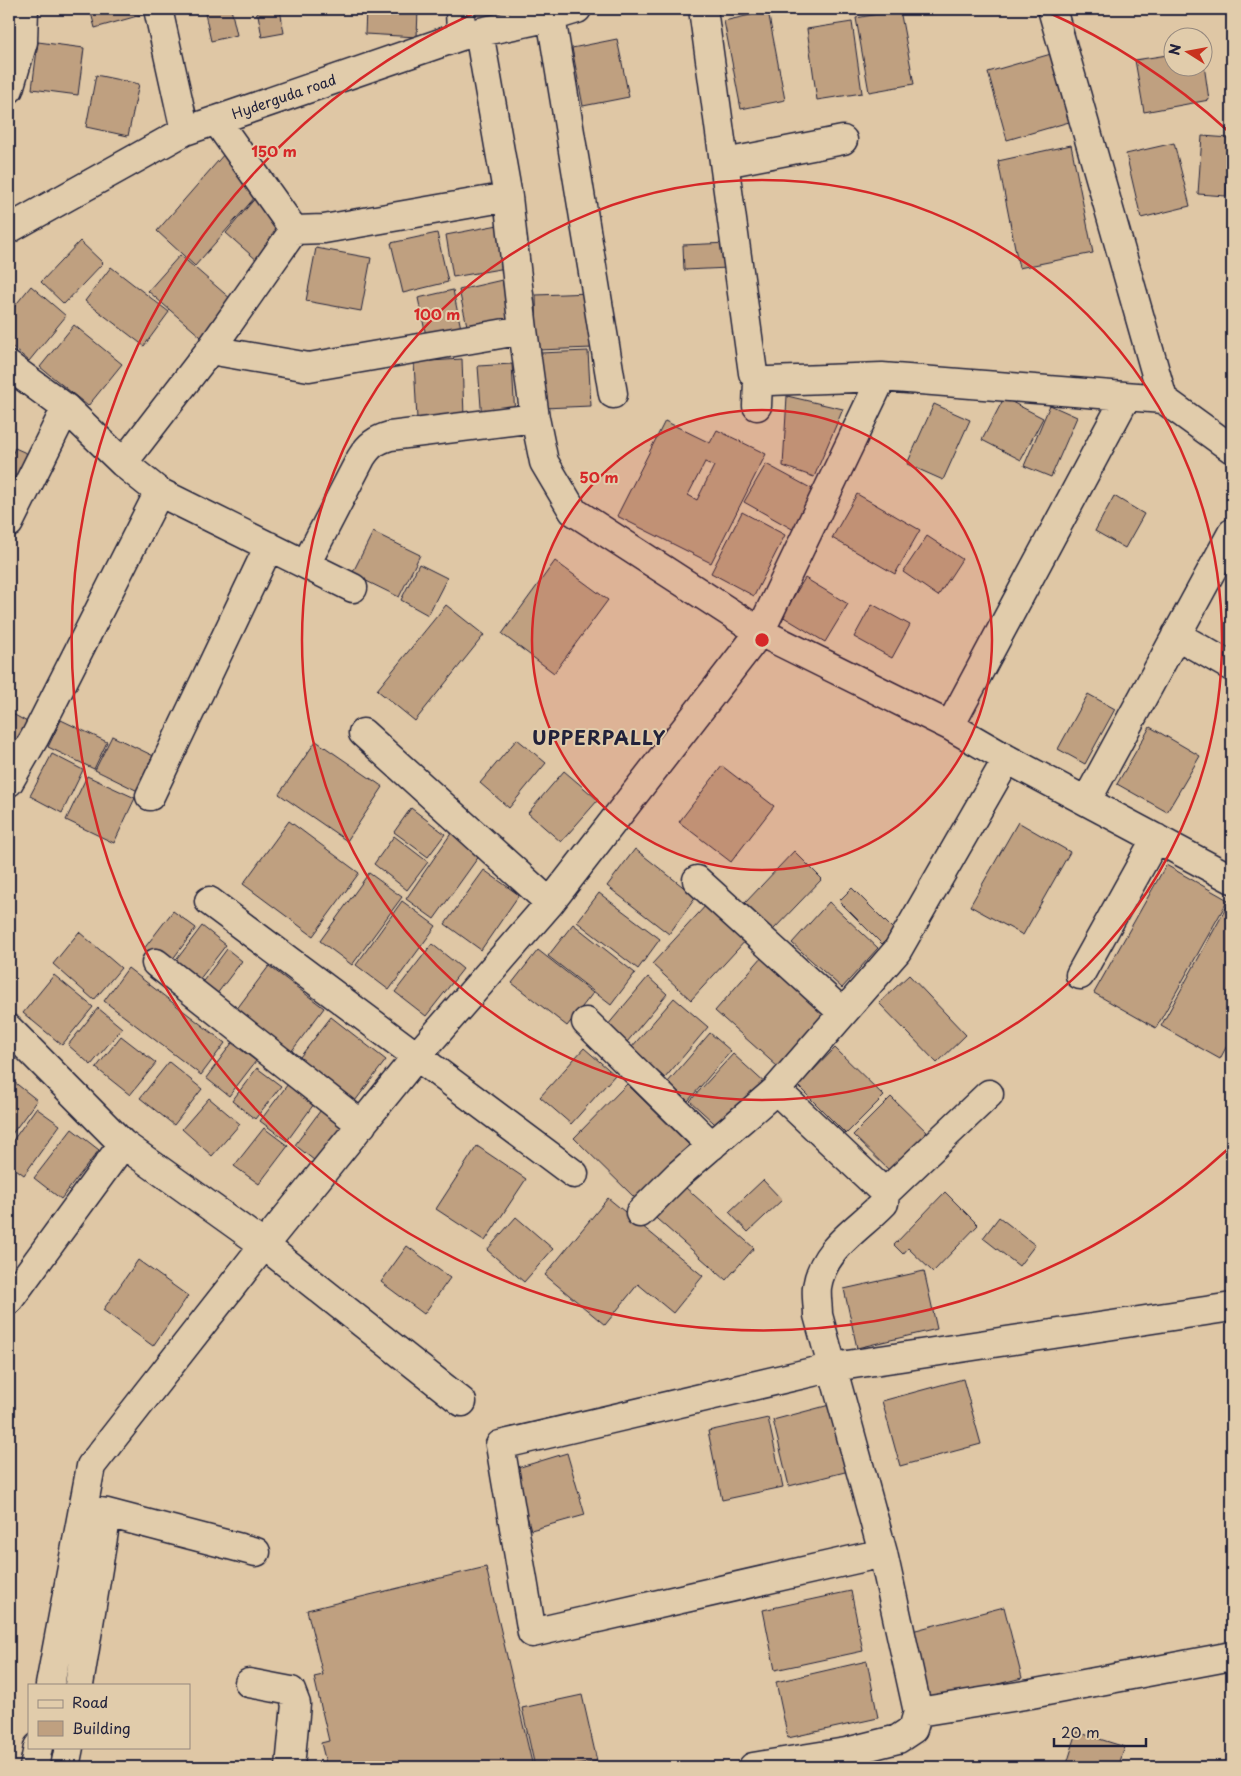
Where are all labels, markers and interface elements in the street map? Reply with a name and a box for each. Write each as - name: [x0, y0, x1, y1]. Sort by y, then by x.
- north arrow: [1164, 28, 1214, 78]
- text: N: [1163, 42, 1186, 57]
- street label: Hyderguda road: [229, 69, 339, 124]
- text: 150 m: [251, 139, 297, 162]
- text: 100 m: [414, 302, 460, 325]
- text: 50 m: [580, 465, 618, 488]
- centre of rings: [753, 631, 771, 649]
- district label: UPPERPALLY: [532, 723, 666, 751]
- legend: [28, 1684, 190, 1748]
- text: Road: [72, 1690, 108, 1713]
- text: Building: [72, 1716, 131, 1739]
- scale bar: [1054, 1716, 1146, 1748]
- text: 20 m: [1061, 1720, 1100, 1743]

